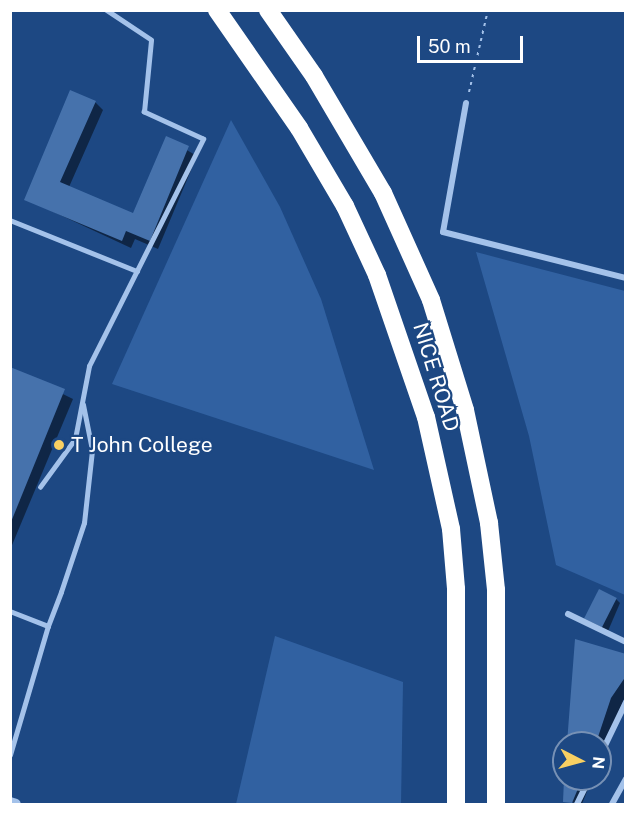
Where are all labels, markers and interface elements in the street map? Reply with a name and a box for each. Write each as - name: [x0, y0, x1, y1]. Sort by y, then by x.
- scale bar: [420, 24, 526, 62]
- text: 50 m: [428, 36, 471, 57]
- street label: NICE ROAD: [408, 320, 464, 434]
- place label: T John College: [71, 432, 213, 458]
- marker: T John College: [52, 438, 66, 452]
- north arrow: [552, 731, 612, 791]
- text: N: [588, 756, 609, 770]

